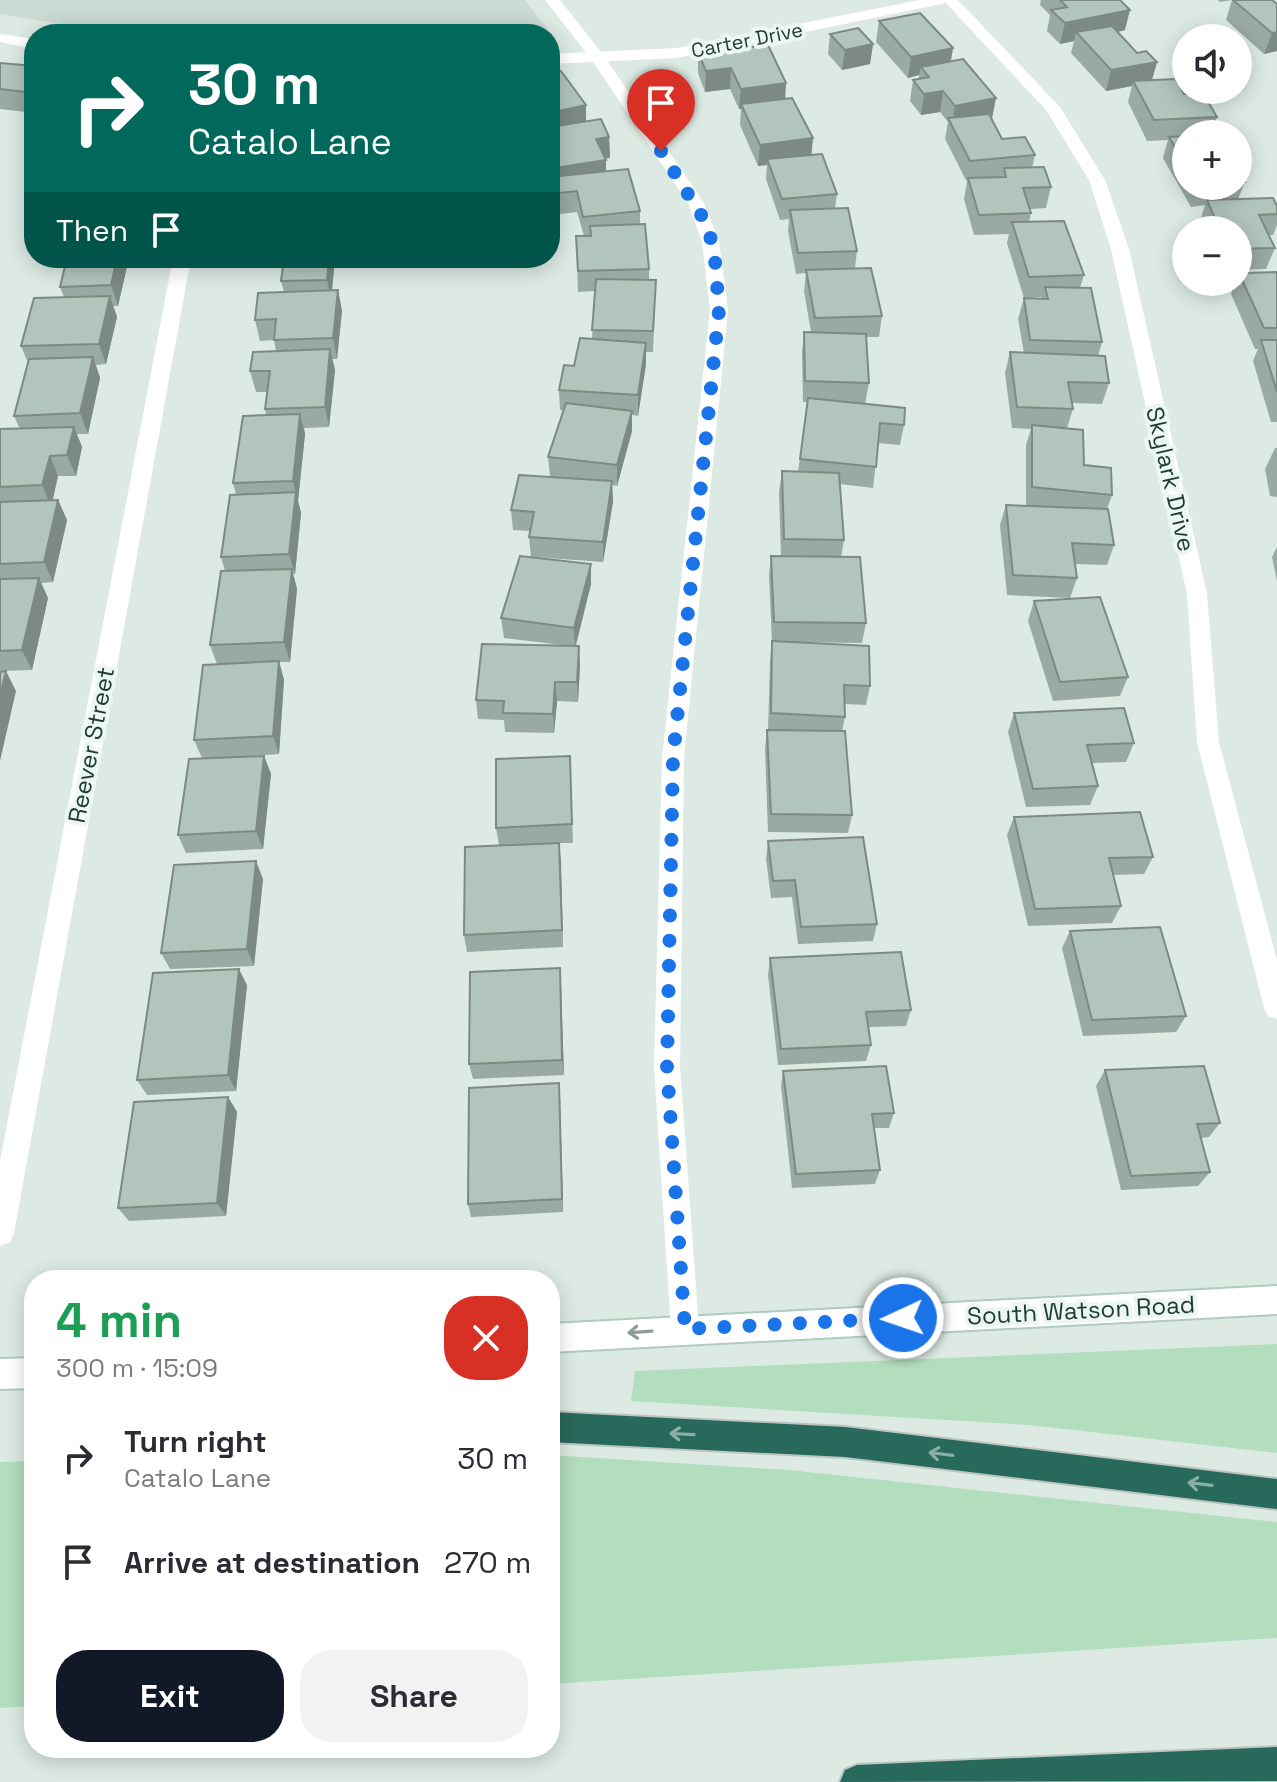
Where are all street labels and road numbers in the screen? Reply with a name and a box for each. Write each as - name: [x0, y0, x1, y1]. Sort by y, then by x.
- street label: Carter Drive: [689, 16, 805, 64]
- street label: Skylark Drive: [1139, 404, 1203, 554]
- street label: Reever Street: [61, 664, 121, 826]
- street label: South Watson Road: [966, 1289, 1196, 1331]

